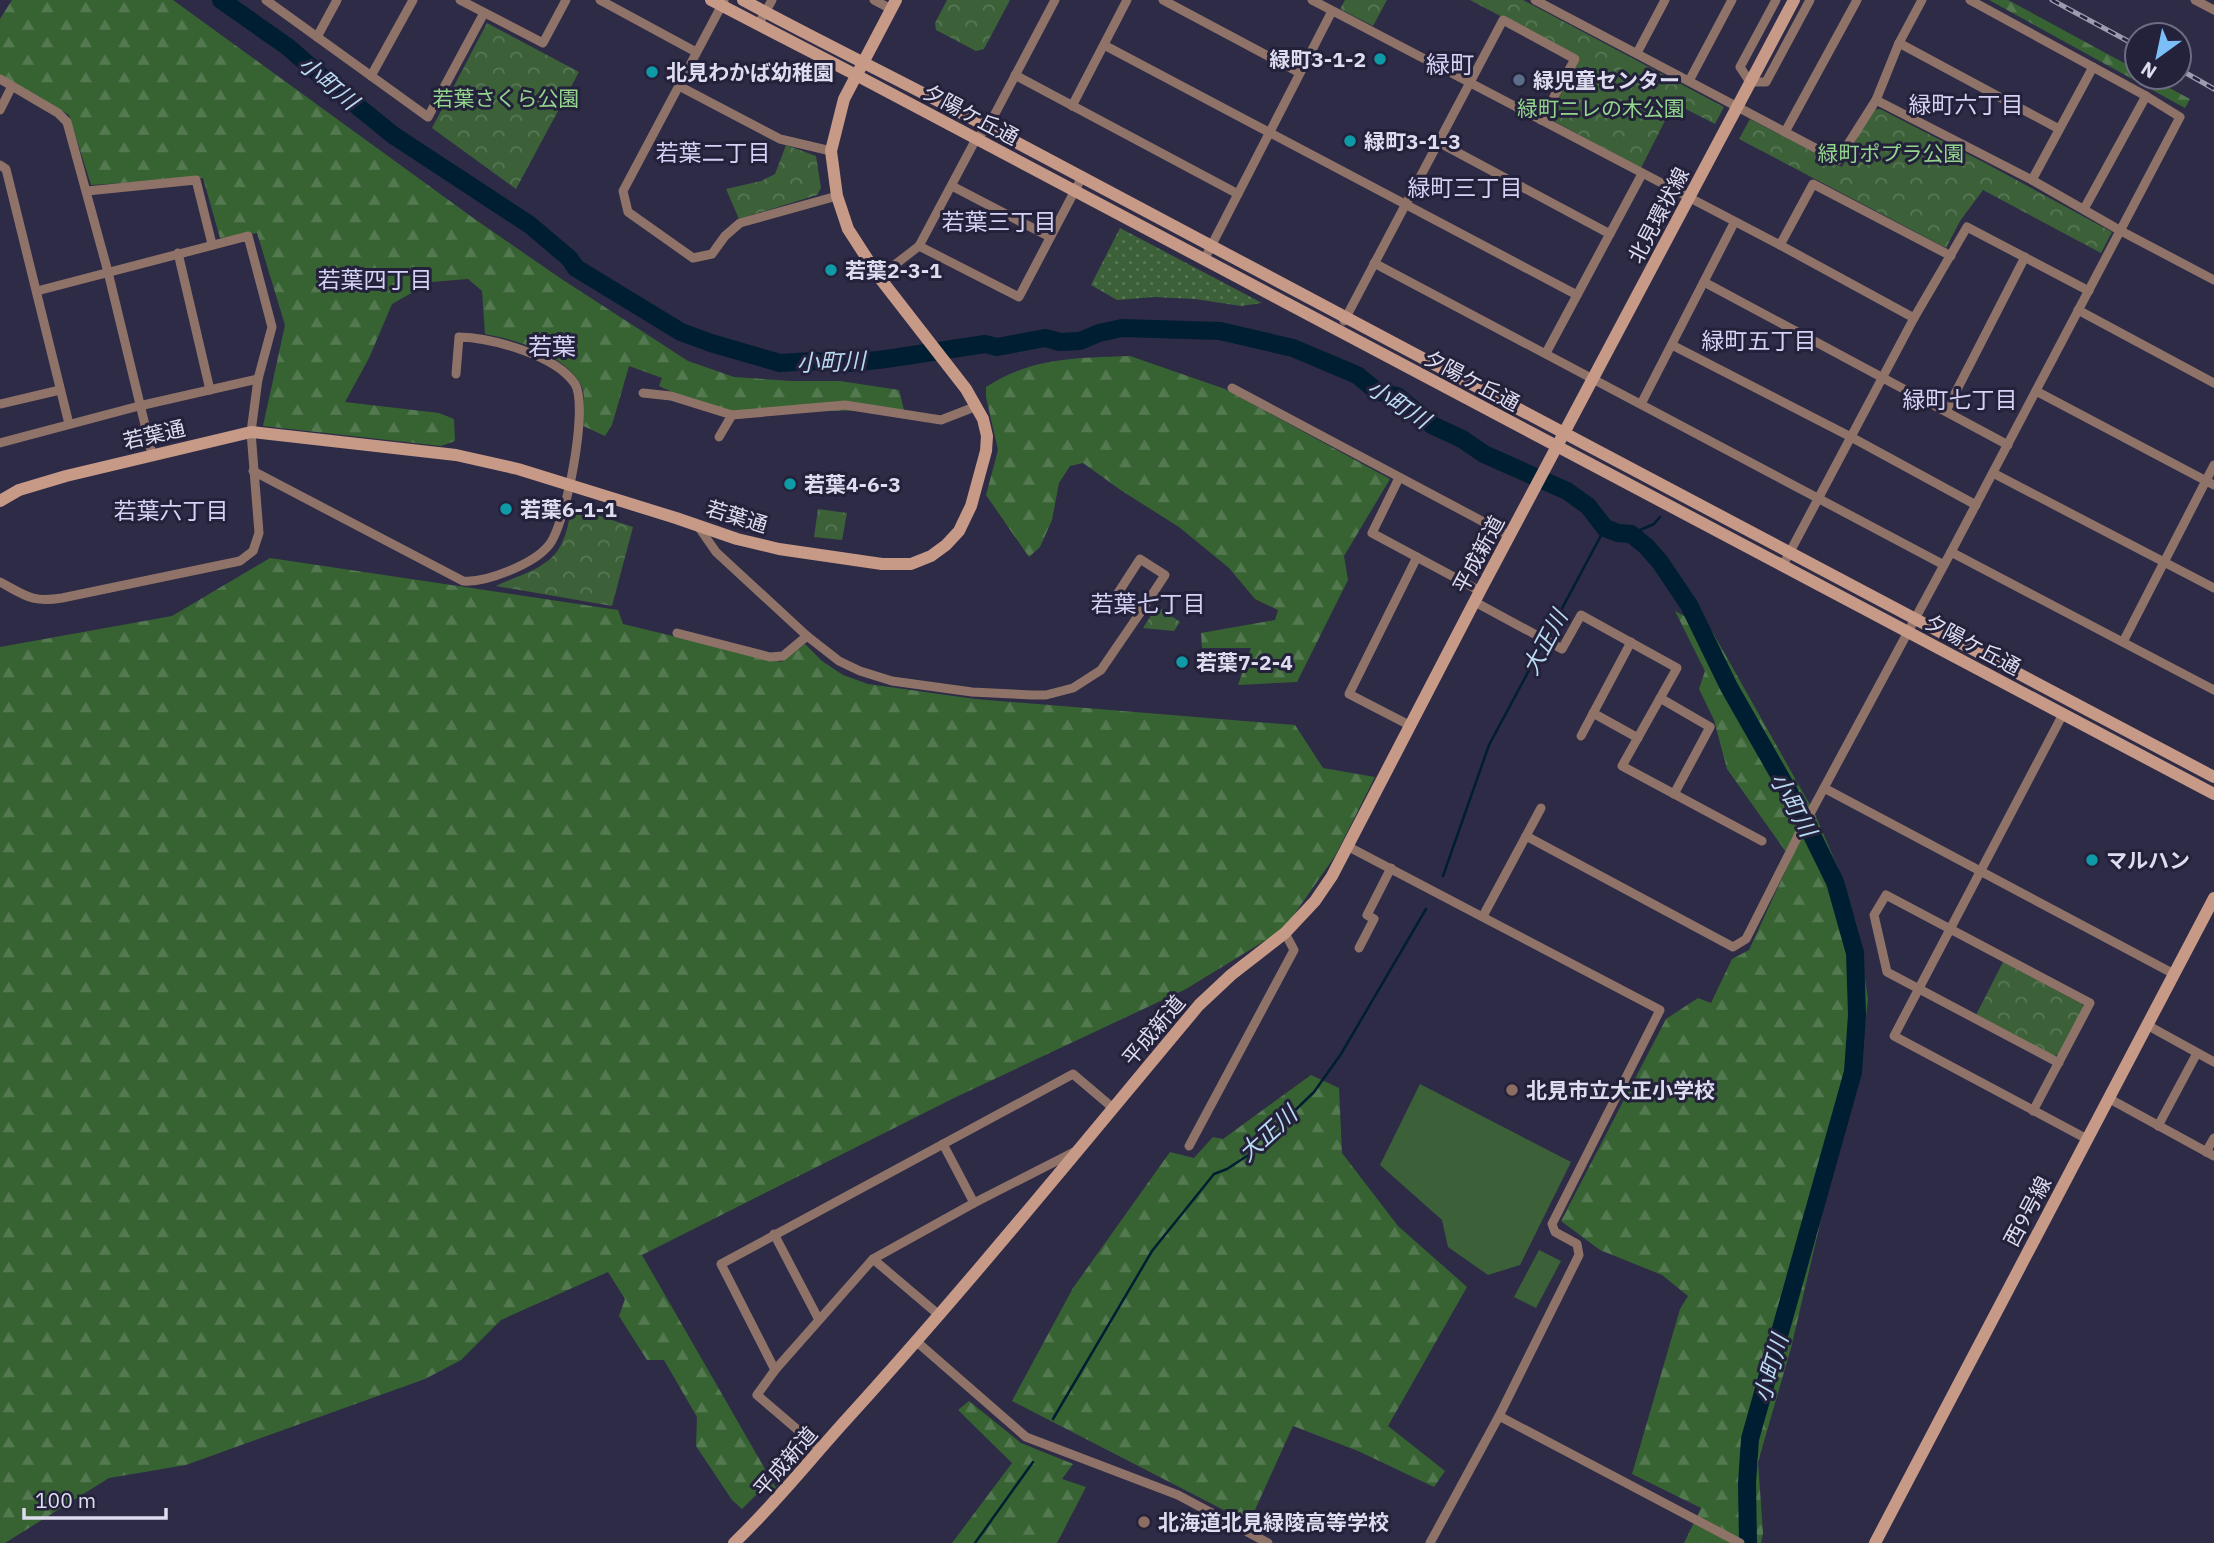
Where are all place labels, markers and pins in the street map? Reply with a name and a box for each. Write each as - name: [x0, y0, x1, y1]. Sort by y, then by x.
- place label: 緑町3-1-2: [1269, 45, 1366, 73]
- marker: 緑町3-1-2: [1372, 51, 1388, 67]
- place label: 北見わかば幼稚園: [666, 58, 834, 86]
- marker: 北見わかば幼稚園: [644, 64, 660, 80]
- place label: 緑児童センター: [1533, 66, 1680, 94]
- marker: 緑児童センター: [1511, 72, 1527, 88]
- place label: 緑町3-1-3: [1364, 127, 1461, 155]
- marker: 緑町3-1-3: [1342, 133, 1358, 149]
- place label: 若葉2-3-1: [845, 256, 942, 284]
- marker: 若葉2-3-1: [823, 262, 839, 278]
- place label: 若葉4-6-3: [804, 470, 901, 498]
- marker: 若葉4-6-3: [782, 476, 798, 492]
- place label: 若葉6-1-1: [520, 495, 617, 523]
- marker: 若葉6-1-1: [498, 501, 514, 517]
- place label: 若葉7-2-4: [1196, 648, 1293, 676]
- marker: 若葉7-2-4: [1174, 654, 1190, 670]
- place label: マルハン: [2106, 846, 2190, 874]
- marker: マルハン: [2084, 852, 2100, 868]
- place label: 北見市立大正小学校: [1526, 1076, 1715, 1104]
- marker: 北見市立大正小学校: [1504, 1082, 1520, 1098]
- place label: 北海道北見緑陵高等学校: [1158, 1508, 1389, 1536]
- marker: 北海道北見緑陵高等学校: [1136, 1514, 1152, 1530]

